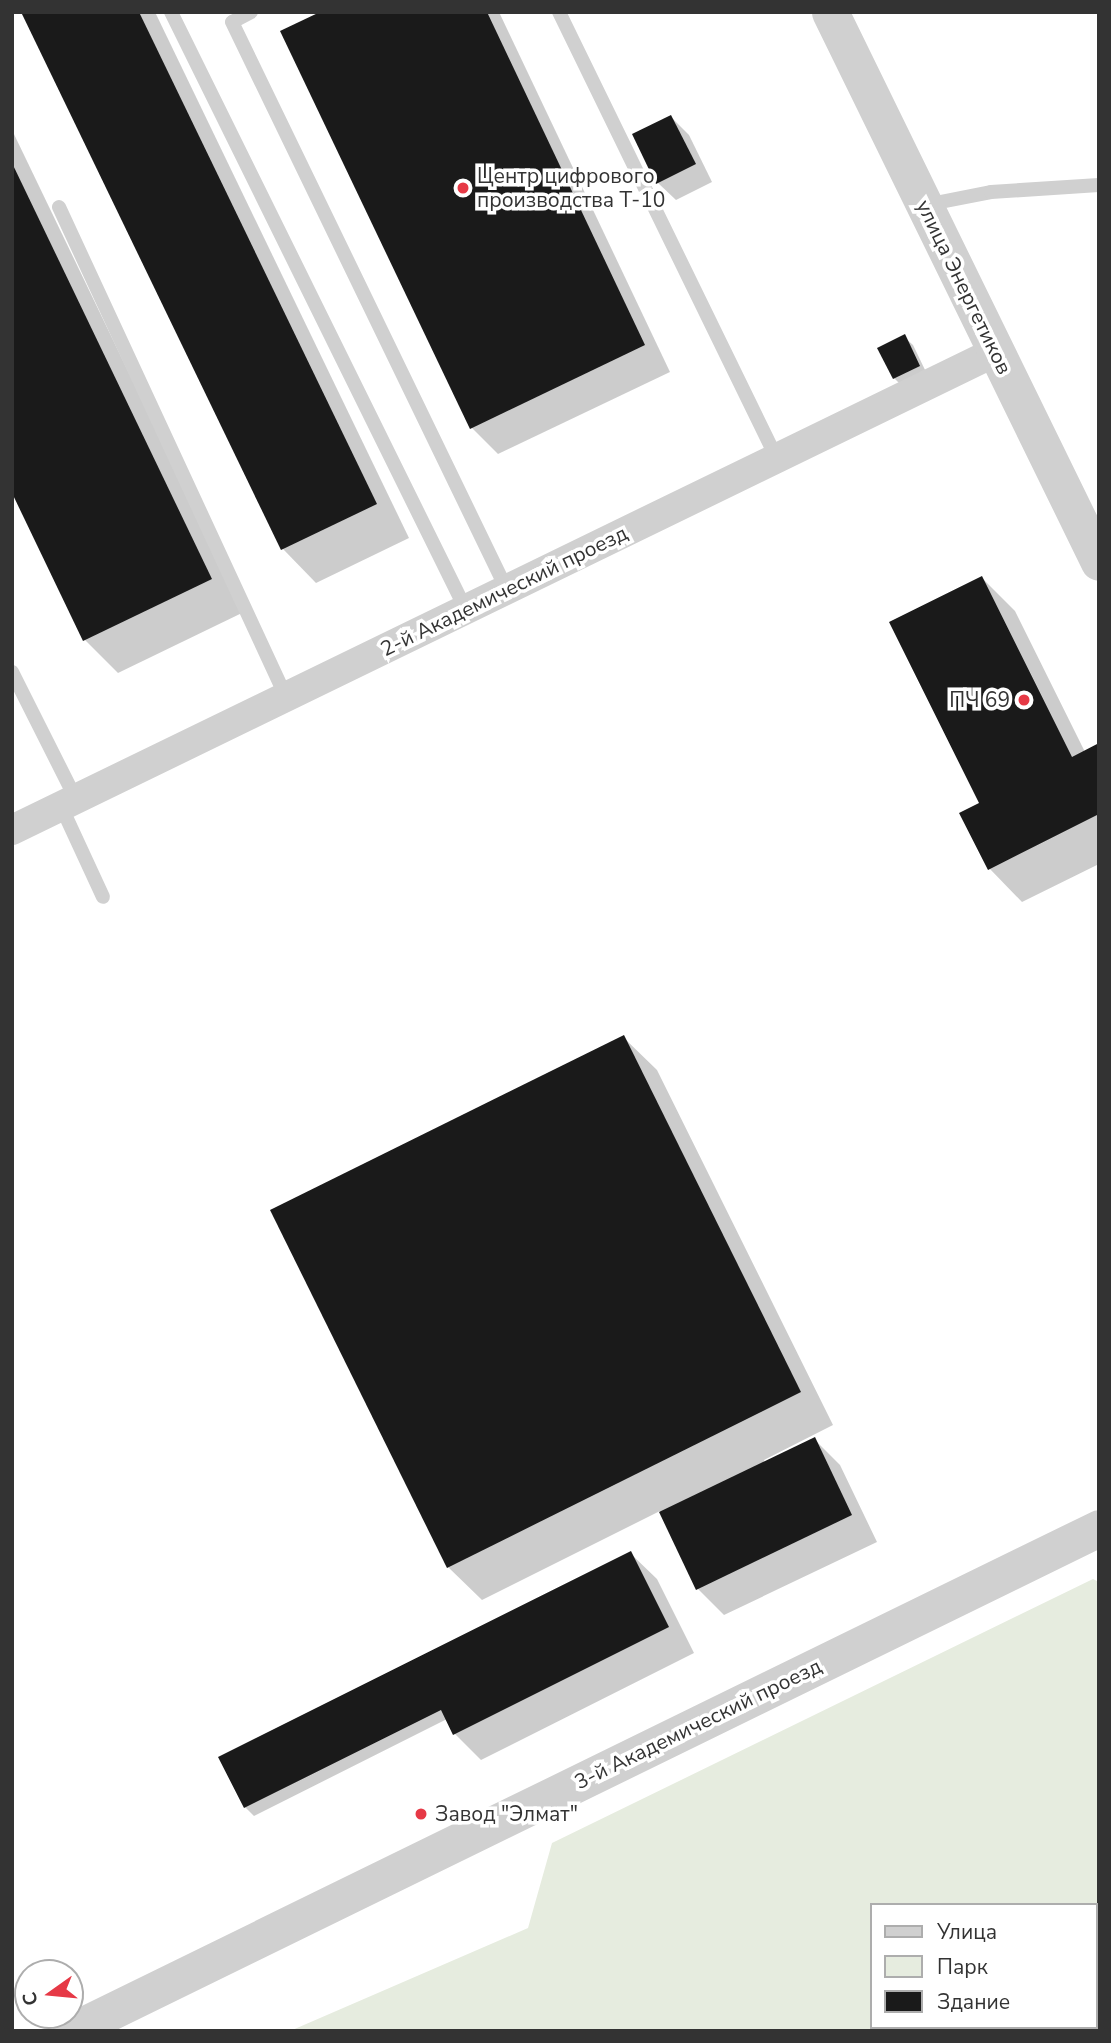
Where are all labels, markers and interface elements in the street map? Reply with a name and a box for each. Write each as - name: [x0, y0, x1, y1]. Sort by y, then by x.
- place label: Центр цифрового производства Т-10: [477, 163, 665, 213]
- marker: Центр цифрового производства Т-10: [455, 180, 471, 196]
- street label: улица Энергетиков: [911, 196, 1017, 378]
- street label: 2-й Академический проезд: [376, 520, 632, 662]
- place label: ПЧ 69: [949, 687, 1010, 713]
- marker: ПЧ 69: [1016, 692, 1032, 708]
- street label: 3-й Академический проезд: [570, 1653, 826, 1795]
- place label: Завод "Элмат": [435, 1801, 578, 1827]
- marker: Завод "Элмат": [413, 1806, 429, 1822]
- legend: [870, 1903, 1097, 2029]
- text: Улица: [937, 1918, 997, 1946]
- text: Парк: [937, 1953, 988, 1981]
- north arrow: [14, 1959, 84, 2029]
- text: Здание: [937, 1988, 1010, 2016]
- text: С: [16, 1989, 45, 2009]

